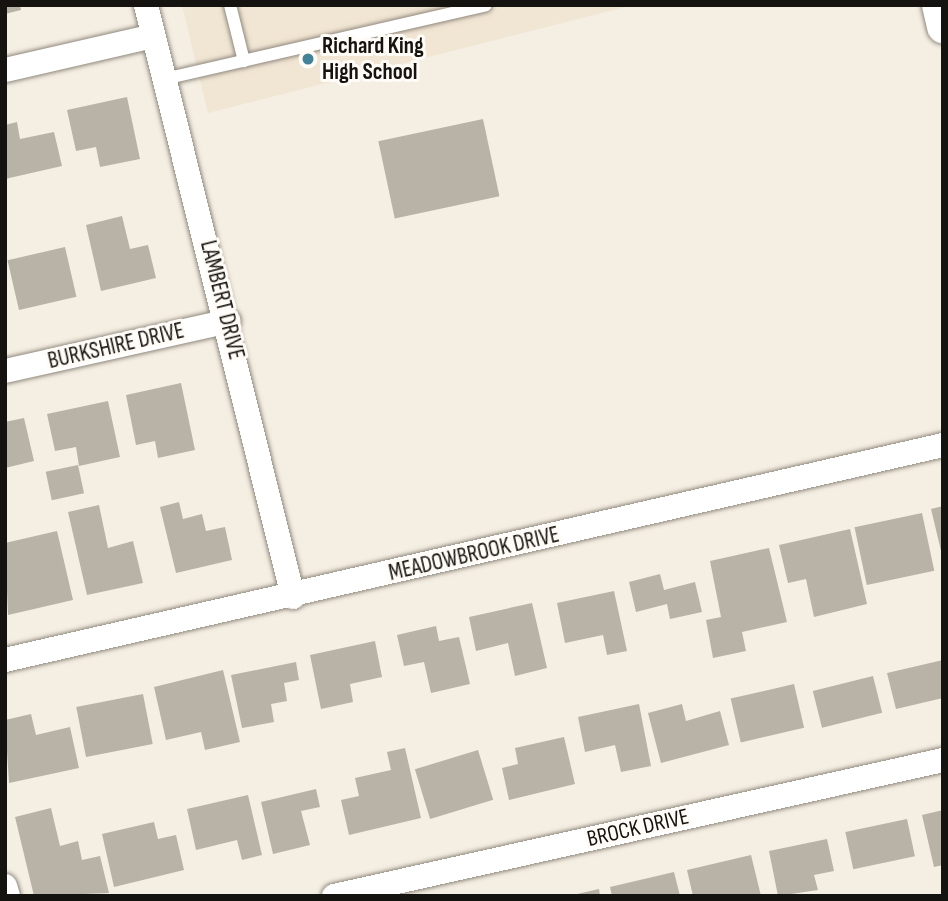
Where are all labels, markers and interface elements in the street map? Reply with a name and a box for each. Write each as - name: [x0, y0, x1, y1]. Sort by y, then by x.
- place label: Richard King High School: [322, 32, 424, 86]
- marker: Richard King High School: [300, 51, 316, 67]
- street label: LAMBERT DRIVE: [194, 238, 250, 362]
- street label: BURKSHIRE DRIVE: [45, 317, 187, 375]
- street label: MEADOWBROOK DRIVE: [386, 521, 562, 587]
- street label: BROCK DRIVE: [584, 803, 692, 853]

